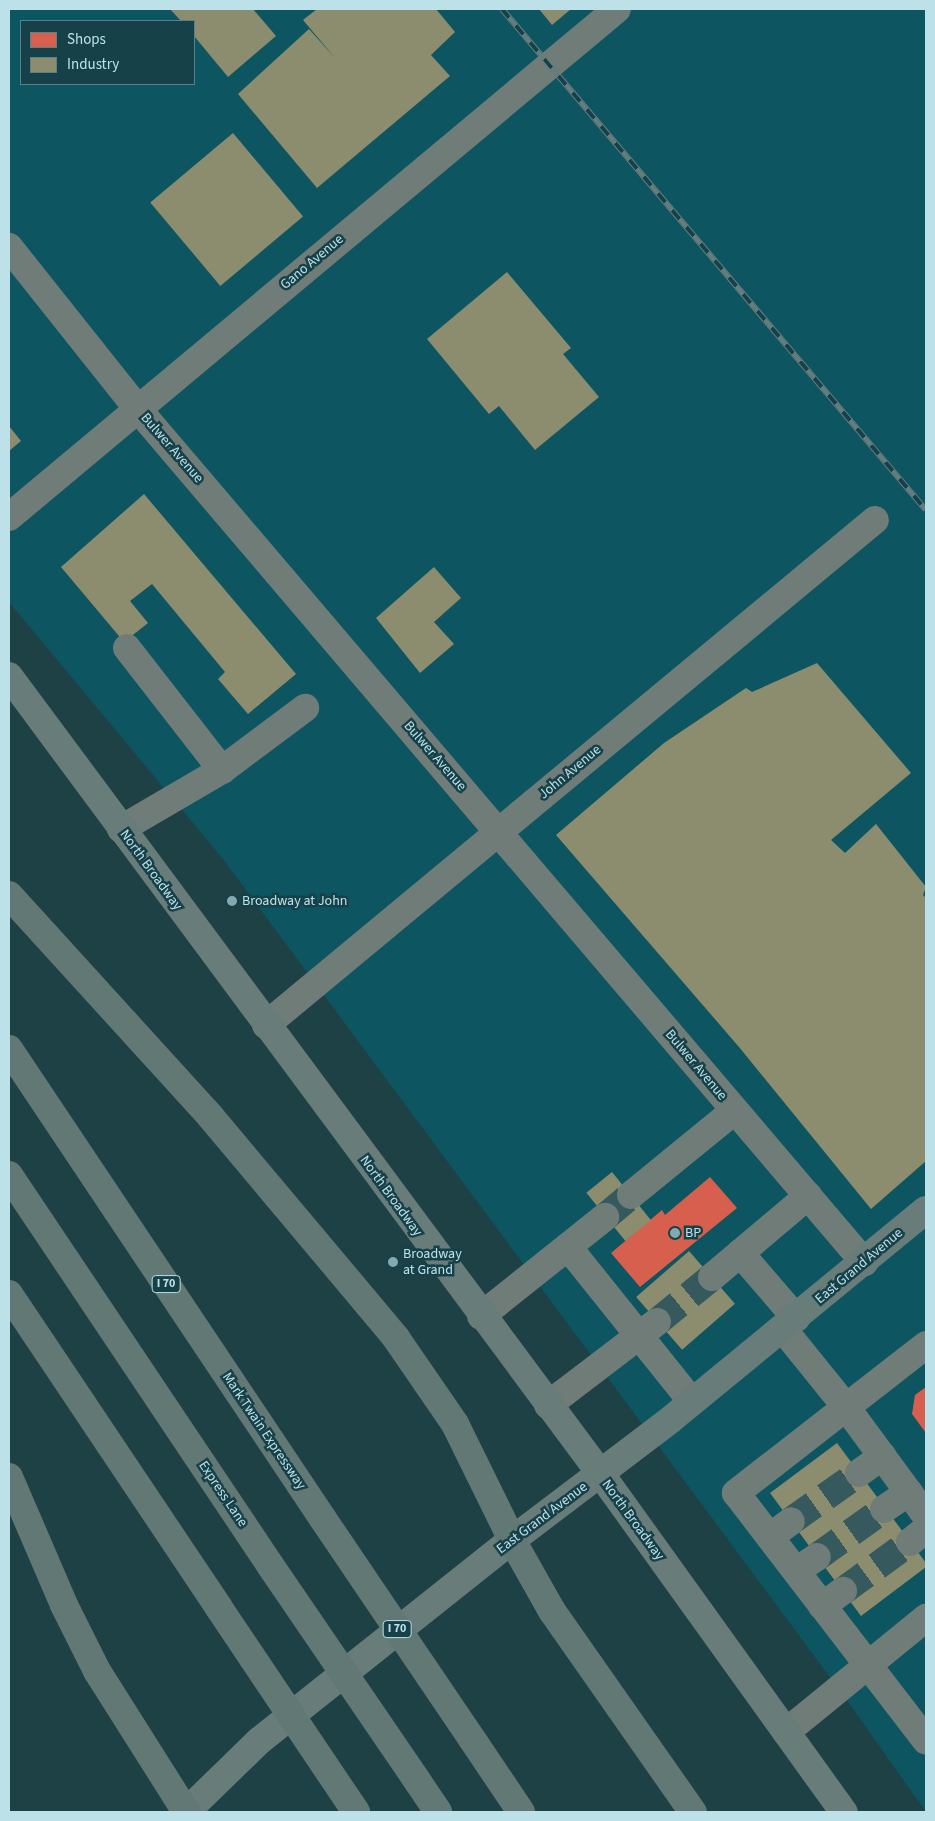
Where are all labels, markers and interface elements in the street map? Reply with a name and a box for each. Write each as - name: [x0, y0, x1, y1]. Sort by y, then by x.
- legend: [20, 20, 195, 85]
- text: Shops: [67, 29, 106, 50]
- text: Industry: [67, 54, 119, 75]
- street label: Gano Avenue: [277, 231, 347, 293]
- street label: Bulwer Avenue: [137, 410, 207, 486]
- street label: Bulwer Avenue: [400, 718, 470, 794]
- street label: John Avenue: [536, 741, 604, 803]
- street label: North Broadway: [116, 826, 186, 914]
- place label: Broadway at John: [242, 893, 347, 909]
- marker: Broadway at John: [226, 895, 238, 907]
- street label: Bulwer Avenue: [662, 1026, 730, 1104]
- street label: North Broadway: [356, 1152, 426, 1240]
- street label: East Grand Avenue: [812, 1224, 906, 1308]
- place label: BP: [685, 1225, 701, 1241]
- marker: BP: [669, 1227, 681, 1239]
- place label: Broadway at Grand: [403, 1246, 462, 1278]
- marker: Broadway at Grand: [387, 1256, 399, 1268]
- road number: I 70: [151, 1274, 181, 1294]
- street label: Mark Twain Expressway: [219, 1369, 309, 1493]
- street label: Express Lane: [195, 1458, 251, 1530]
- street label: North Broadway: [598, 1476, 668, 1564]
- street label: East Grand Avenue: [493, 1478, 591, 1558]
- road number: I 70: [382, 1620, 412, 1638]

